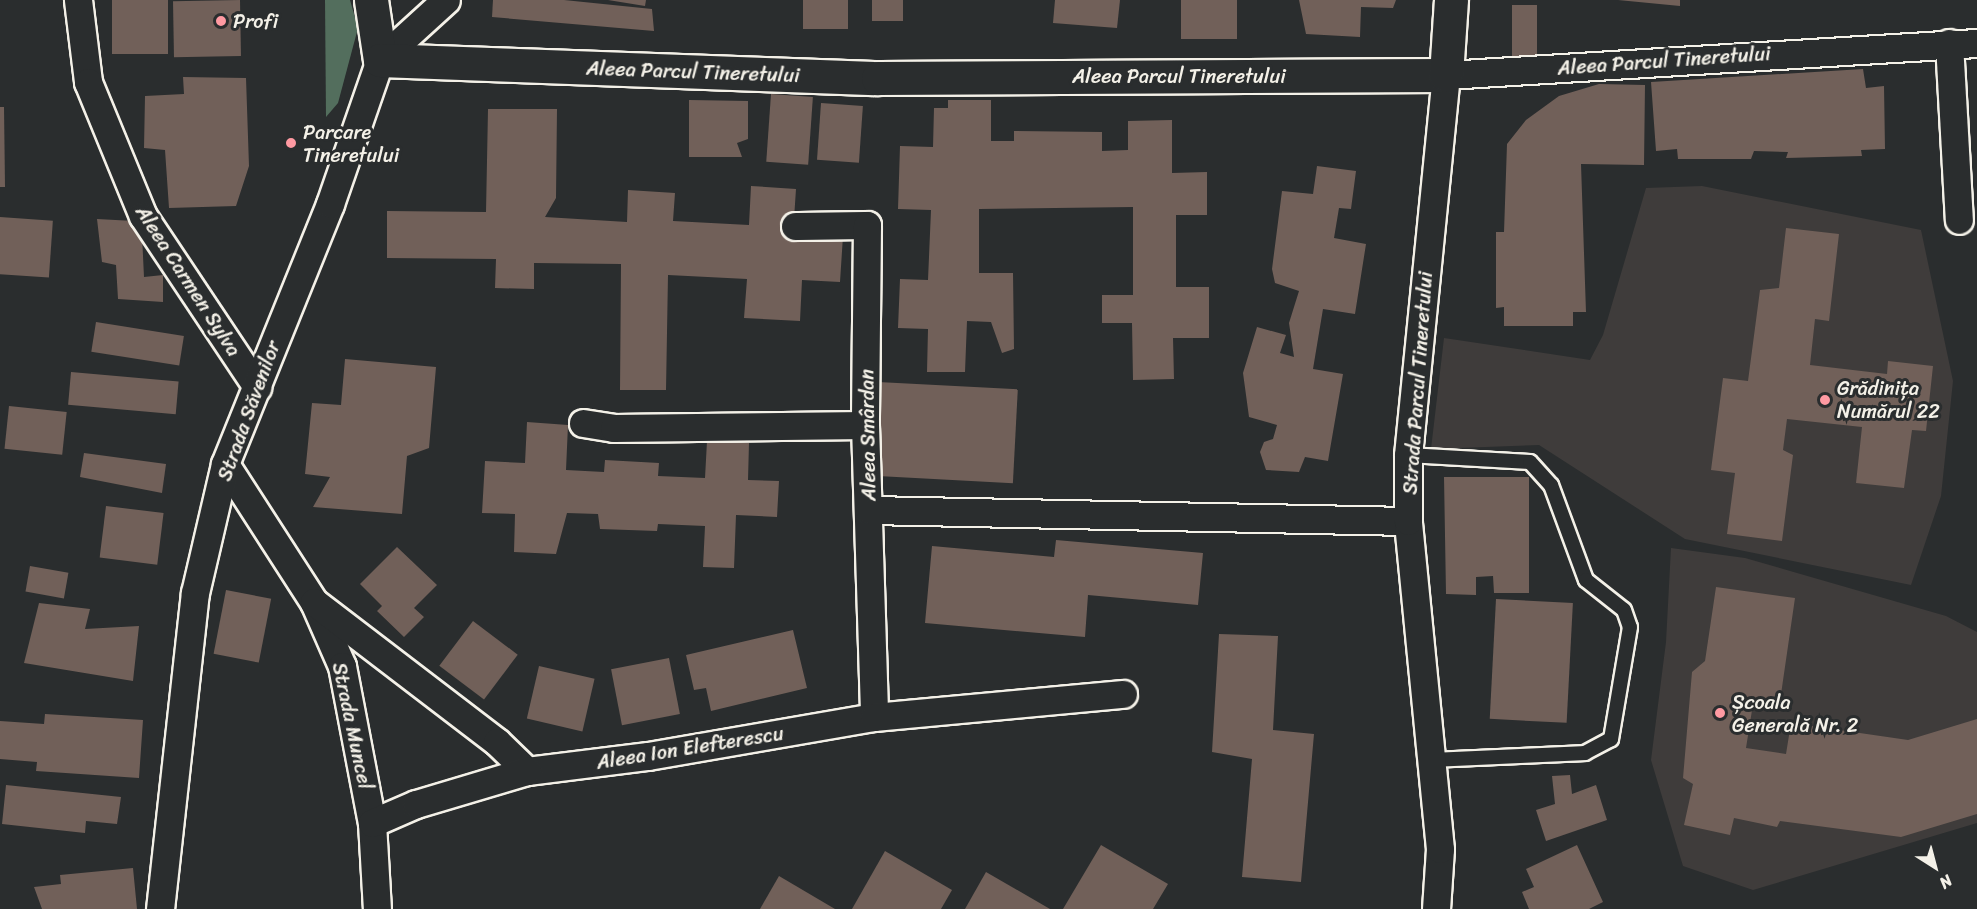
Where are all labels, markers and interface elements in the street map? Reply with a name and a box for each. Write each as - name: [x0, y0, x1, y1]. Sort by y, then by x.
- place label: Profi: [233, 9, 278, 33]
- marker: Profi: [214, 14, 228, 28]
- street label: Aleea Parcul Tineretului: [1557, 42, 1771, 80]
- street label: Aleea Parcul Tineretului: [586, 56, 800, 88]
- street label: Aleea Parcul Tineretului: [1073, 64, 1285, 88]
- place label: Parcare Tineretului: [303, 120, 399, 167]
- marker: Parcare Tineretului: [284, 136, 298, 150]
- street label: Aleea Carmen Sylva: [130, 201, 246, 361]
- street label: Strada Parcul Tineretului: [1398, 271, 1438, 495]
- street label: Strada Săvenilor: [212, 338, 286, 484]
- street label: Aleea Smârdan: [855, 369, 881, 501]
- place label: Grădinița Numărul 22: [1837, 376, 1940, 423]
- marker: Grădinița Numărul 22: [1818, 393, 1832, 407]
- street label: Strada Muncel: [327, 660, 377, 792]
- place label: Școala Generală Nr. 2: [1732, 690, 1858, 737]
- marker: Școala Generală Nr. 2: [1713, 706, 1727, 720]
- street label: Aleea Ion Elefterescu: [594, 721, 786, 775]
- north arrow: [1905, 837, 1965, 897]
- text: N: [1933, 867, 1959, 897]

